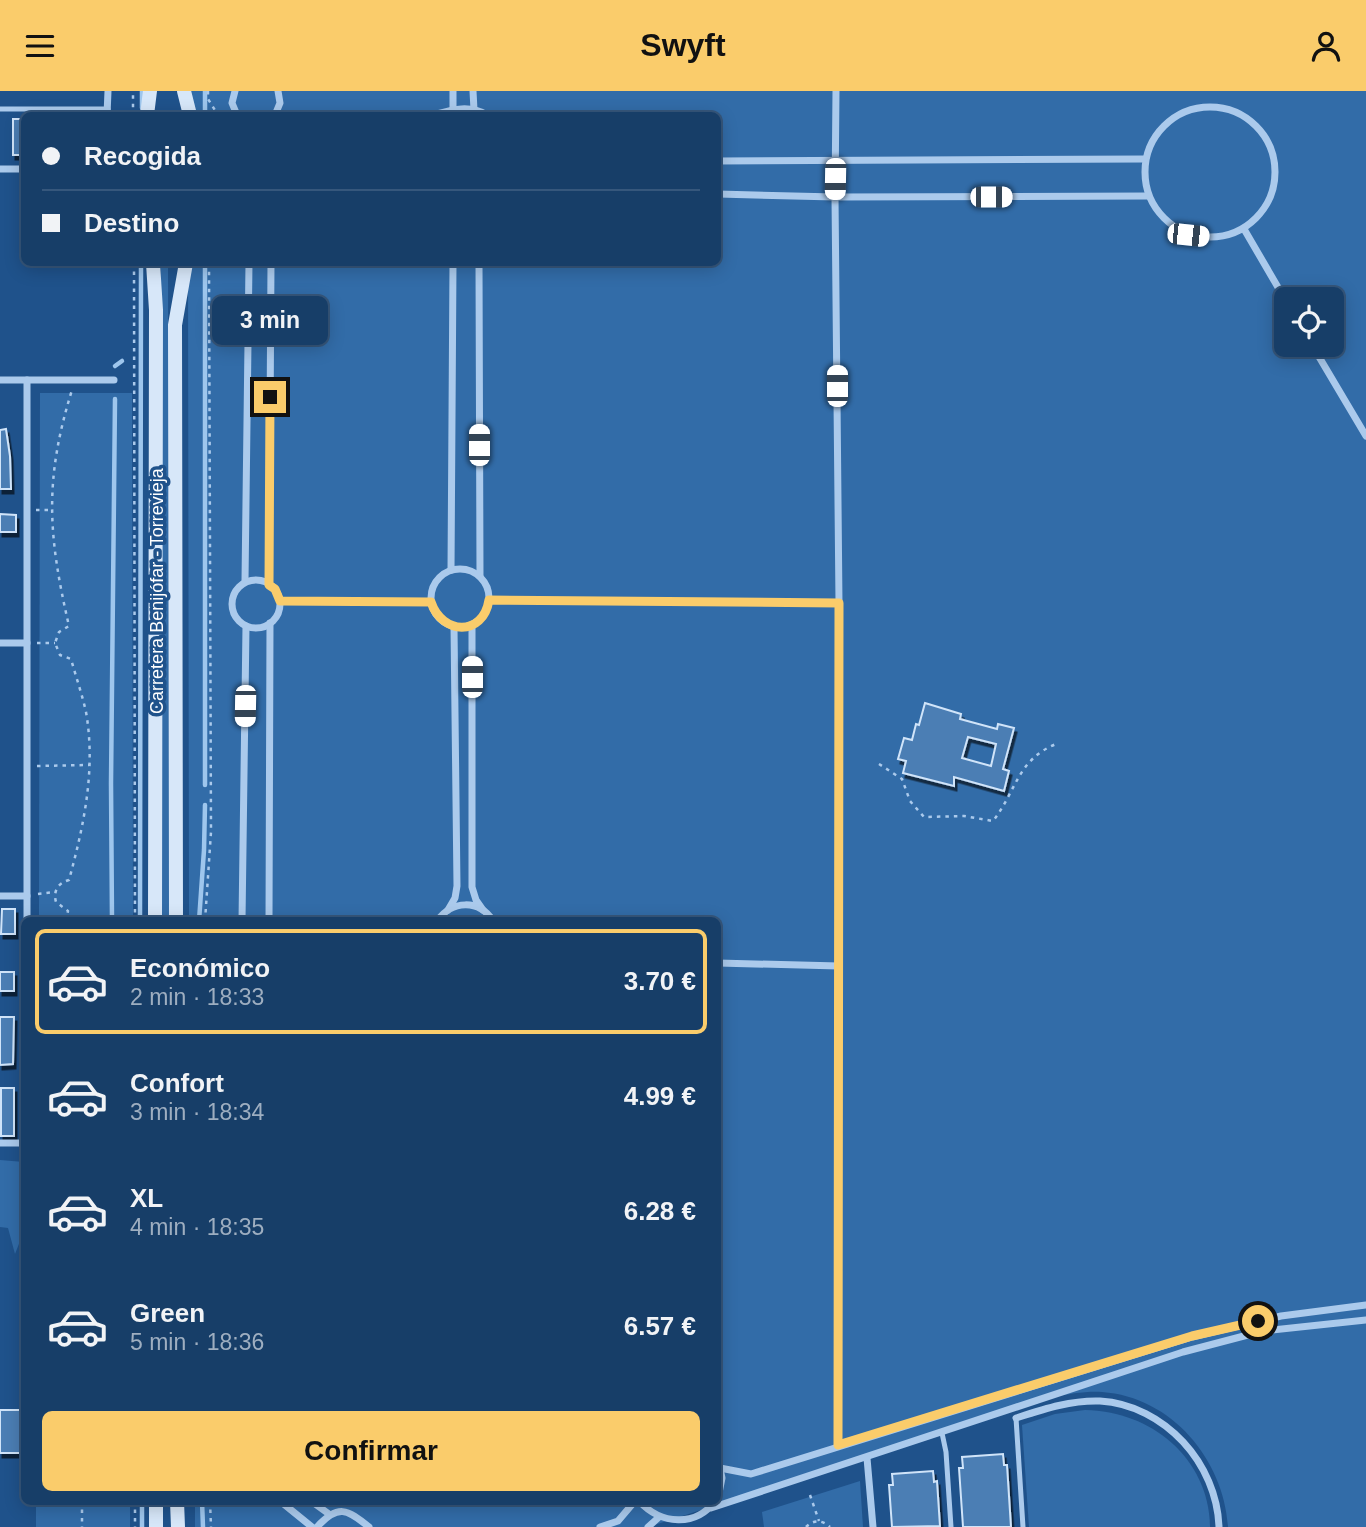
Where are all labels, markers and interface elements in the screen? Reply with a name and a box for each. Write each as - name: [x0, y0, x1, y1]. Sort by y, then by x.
- icon: menu: [21, 27, 59, 65]
- text: Swyft: [640, 27, 726, 63]
- icon: person: [1307, 27, 1345, 65]
- text: Recogida: [84, 141, 201, 171]
- car: [825, 158, 846, 200]
- car: [971, 187, 1013, 208]
- text: Destino: [84, 208, 179, 238]
- car: [1167, 222, 1210, 248]
- map controls: [1274, 287, 1344, 357]
- button: locate: [1274, 287, 1344, 357]
- callout: 3 min: [212, 295, 328, 345]
- text: 3 min: [240, 307, 300, 333]
- car: [827, 365, 848, 407]
- route end: [254, 381, 286, 413]
- car: [469, 424, 490, 466]
- street label: Carretera Benijófar - Torrevieja: [147, 467, 167, 714]
- car: [462, 656, 483, 698]
- car: [235, 685, 256, 727]
- icon: car: [46, 950, 109, 1013]
- text: Económico: [130, 953, 270, 983]
- text: 3.70 €: [624, 966, 696, 996]
- text: 2 min · 18:33: [130, 984, 264, 1010]
- icon: car: [46, 1065, 109, 1128]
- text: Confort: [130, 1068, 224, 1098]
- text: 4.99 €: [624, 1081, 696, 1111]
- text: 3 min · 18:34: [130, 1099, 264, 1125]
- icon: car: [46, 1180, 109, 1243]
- text: XL: [130, 1183, 163, 1213]
- text: 6.28 €: [624, 1196, 696, 1226]
- text: 4 min · 18:35: [130, 1214, 264, 1240]
- icon: car: [46, 1295, 109, 1358]
- text: Green: [130, 1298, 205, 1328]
- route start: [1242, 1305, 1274, 1337]
- text: 6.57 €: [624, 1311, 696, 1341]
- text: 5 min · 18:36: [130, 1329, 264, 1355]
- button: Confirmar: [42, 1411, 700, 1491]

